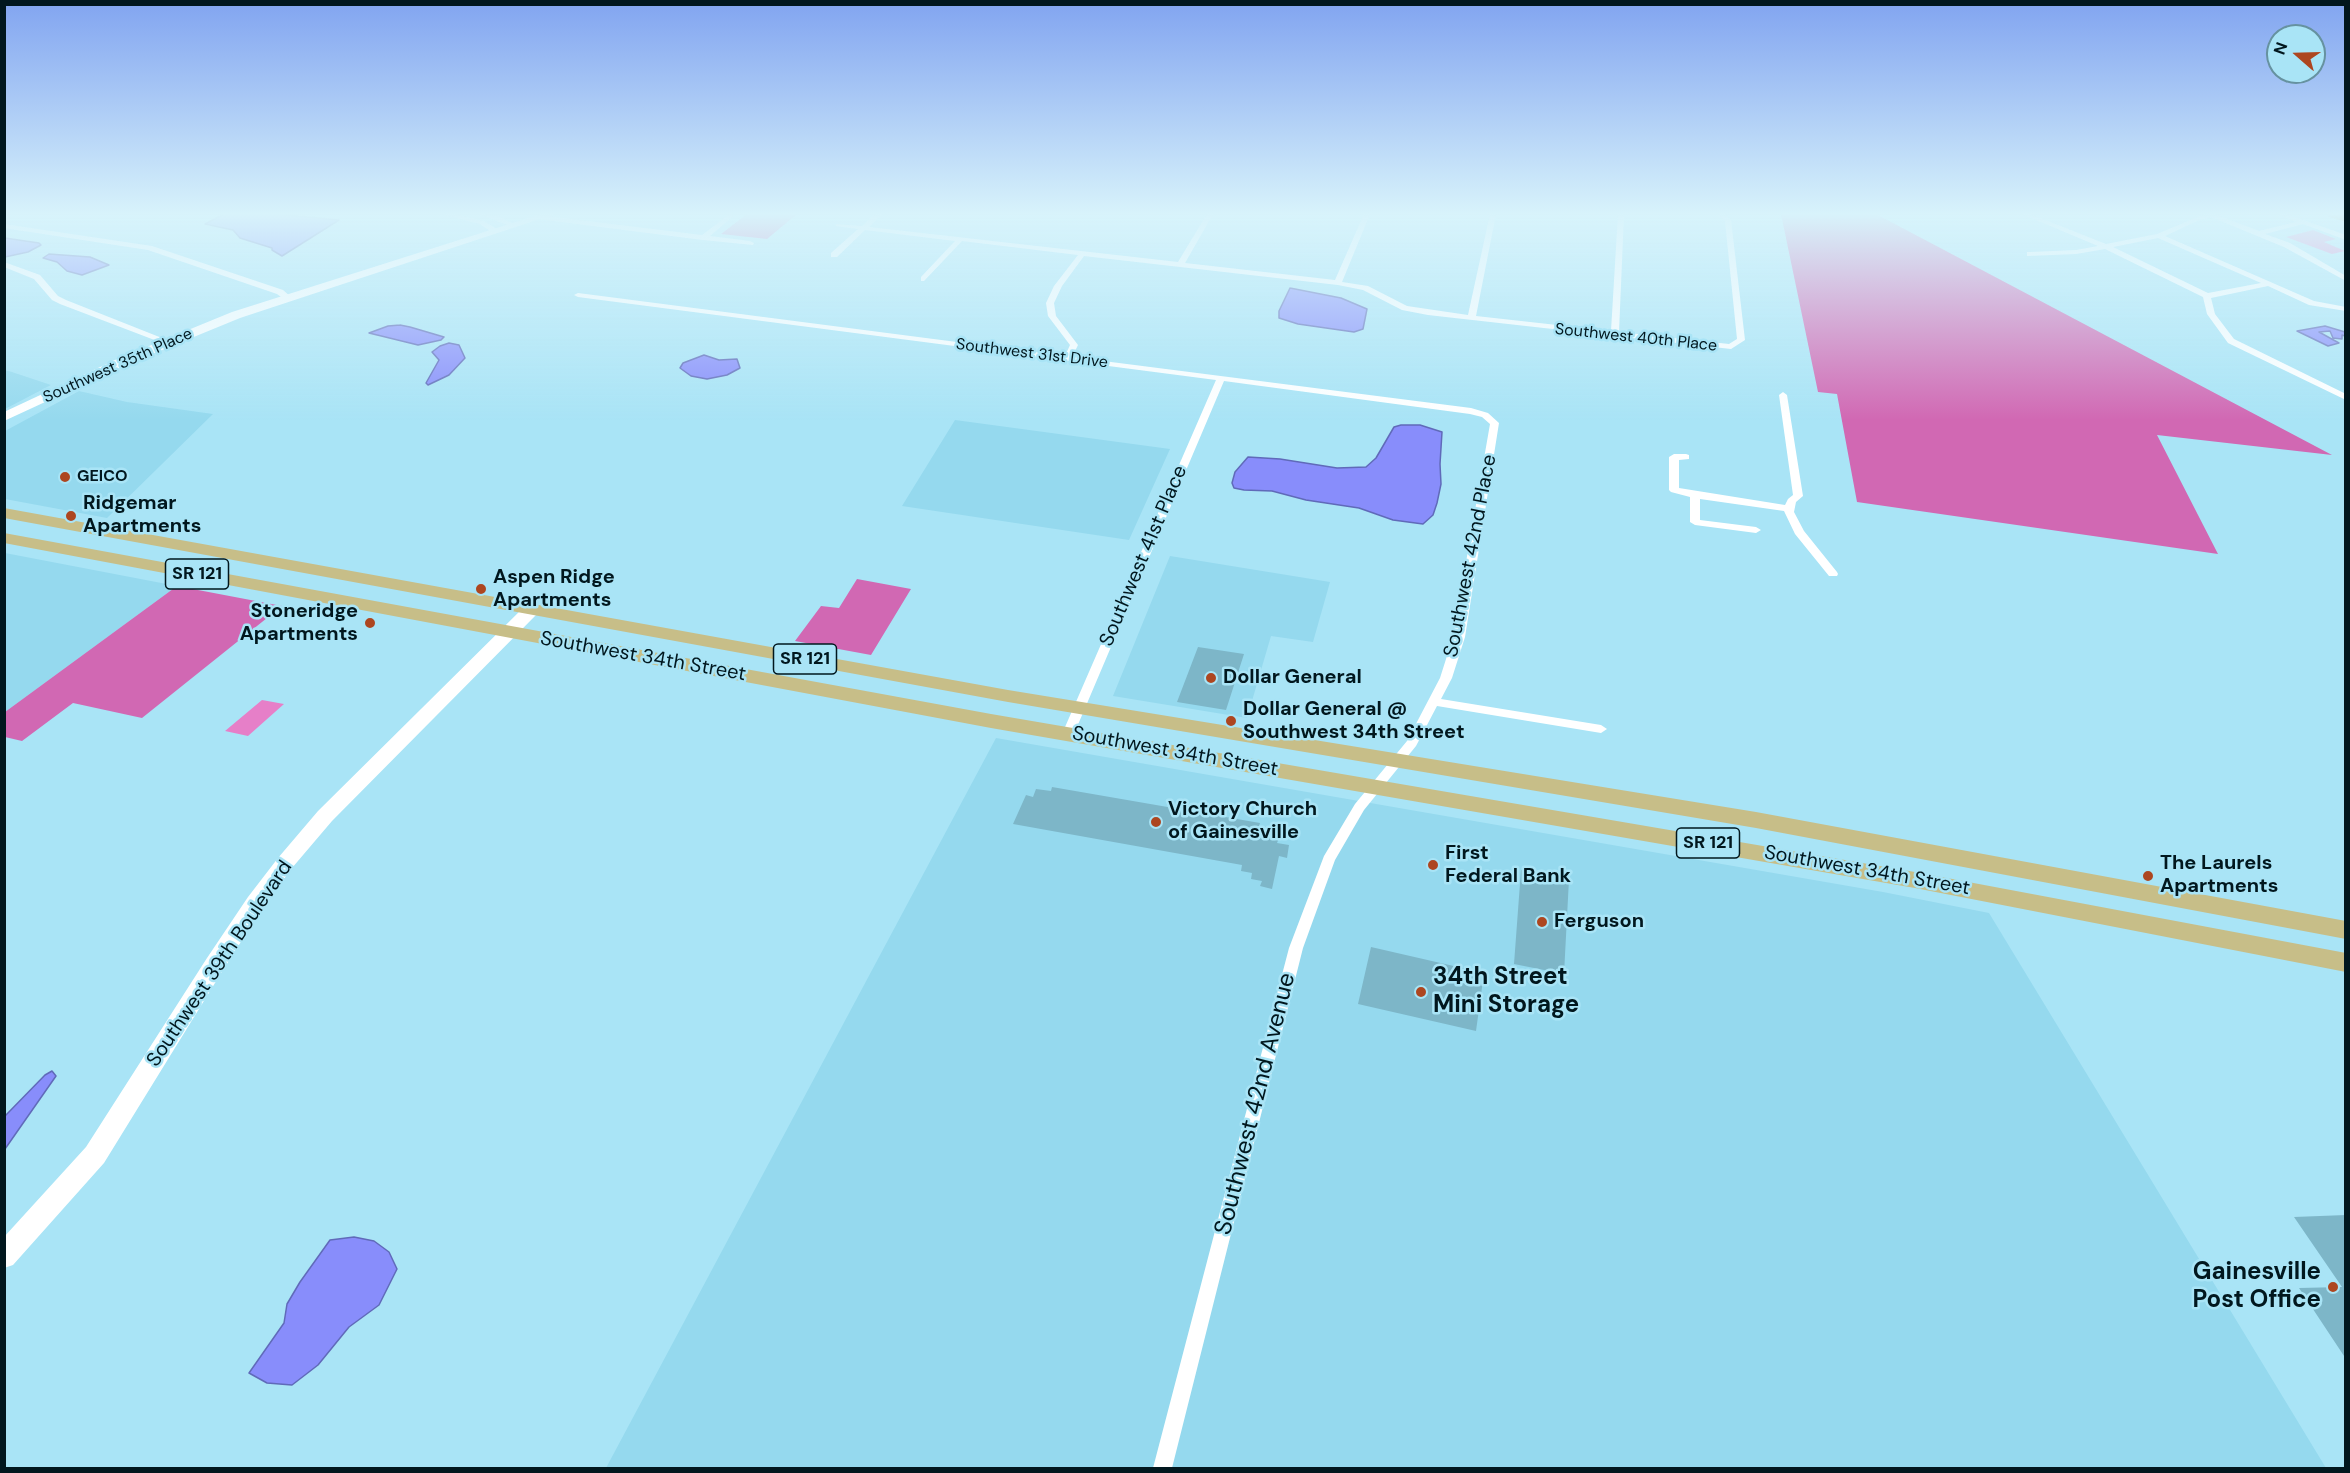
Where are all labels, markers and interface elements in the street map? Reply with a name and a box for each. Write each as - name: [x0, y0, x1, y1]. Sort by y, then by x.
- north arrow: [2266, 24, 2326, 84]
- text: N: [2269, 39, 2292, 57]
- street label: Southwest 40th Place: [1554, 320, 1718, 356]
- street label: Southwest 35th Place: [40, 324, 196, 408]
- street label: Southwest 31st Drive: [955, 335, 1109, 373]
- street label: Southwest 42nd Place: [1440, 453, 1502, 659]
- street label: Southwest 41st Place: [1095, 462, 1193, 650]
- place label: GEICO: [77, 467, 127, 487]
- marker: GEICO: [58, 470, 72, 484]
- place label: Ridgemar Apartments: [83, 492, 201, 539]
- marker: Ridgemar Apartments: [64, 509, 78, 523]
- road number: SR 121: [166, 559, 228, 589]
- place label: Aspen Ridge Apartments: [493, 566, 615, 613]
- marker: Aspen Ridge Apartments: [474, 582, 488, 596]
- place label: Stoneridge Apartments: [240, 600, 358, 647]
- marker: Stoneridge Apartments: [363, 616, 377, 630]
- street label: Southwest 34th Street: [538, 627, 748, 687]
- road number: SR 121: [774, 644, 836, 674]
- place label: Dollar General: [1223, 666, 1362, 690]
- marker: Dollar General: [1204, 671, 1218, 685]
- place label: Dollar General @ Southwest 34th Street: [1243, 698, 1465, 745]
- marker: Dollar General @ Southwest 34th Street: [1224, 714, 1238, 728]
- street label: Southwest 34th Street: [1070, 722, 1280, 782]
- place label: Victory Church of Gainesville: [1168, 798, 1317, 845]
- marker: Victory Church of Gainesville: [1149, 815, 1163, 829]
- road number: SR 121: [1676, 828, 1740, 858]
- street label: Southwest 34th Street: [1762, 841, 1972, 901]
- place label: First Federal Bank: [1445, 842, 1571, 889]
- place label: The Laurels Apartments: [2160, 852, 2278, 899]
- street label: Southwest 39th Boulevard: [142, 857, 298, 1071]
- marker: First Federal Bank: [1426, 858, 1440, 872]
- marker: The Laurels Apartments: [2141, 869, 2155, 883]
- place label: Ferguson: [1554, 910, 1644, 934]
- marker: Ferguson: [1535, 915, 1549, 929]
- place label: 34th Street Mini Storage: [1433, 964, 1579, 1020]
- street label: Southwest 42nd Avenue: [1209, 970, 1303, 1238]
- marker: 34th Street Mini Storage: [1414, 985, 1428, 999]
- place label: Gainesville Post Office: [2192, 1259, 2321, 1315]
- marker: Gainesville Post Office: [2326, 1280, 2340, 1294]

